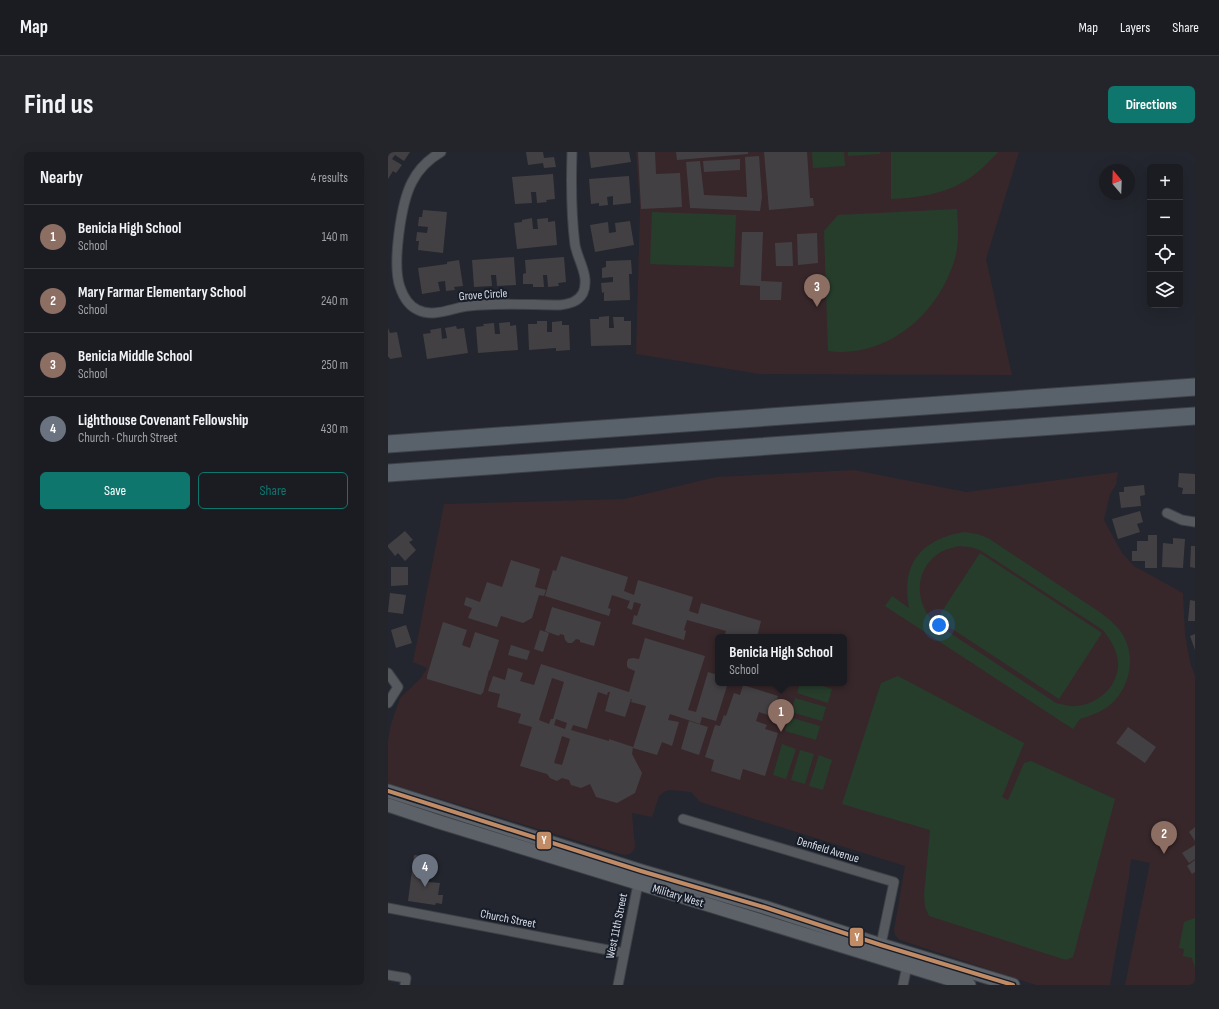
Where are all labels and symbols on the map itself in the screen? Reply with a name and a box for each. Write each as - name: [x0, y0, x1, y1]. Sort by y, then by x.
- north arrow: [1099, 164, 1135, 200]
- pin: 3: [804, 274, 830, 307]
- street label: Grove Circle: [458, 286, 508, 304]
- your location: [929, 615, 949, 635]
- pin: 1: [768, 699, 794, 732]
- pin: 2: [1151, 821, 1177, 854]
- line badge: Y: [536, 831, 552, 850]
- street label: Denfield Avenue: [795, 833, 861, 867]
- text: Y: [541, 834, 547, 847]
- pin: 4: [412, 854, 438, 887]
- street label: Military West: [651, 881, 706, 911]
- street label: West 11th Street: [603, 892, 631, 960]
- street label: Church Street: [479, 906, 537, 932]
- line badge: Y: [849, 927, 864, 947]
- text: Y: [854, 931, 860, 944]

